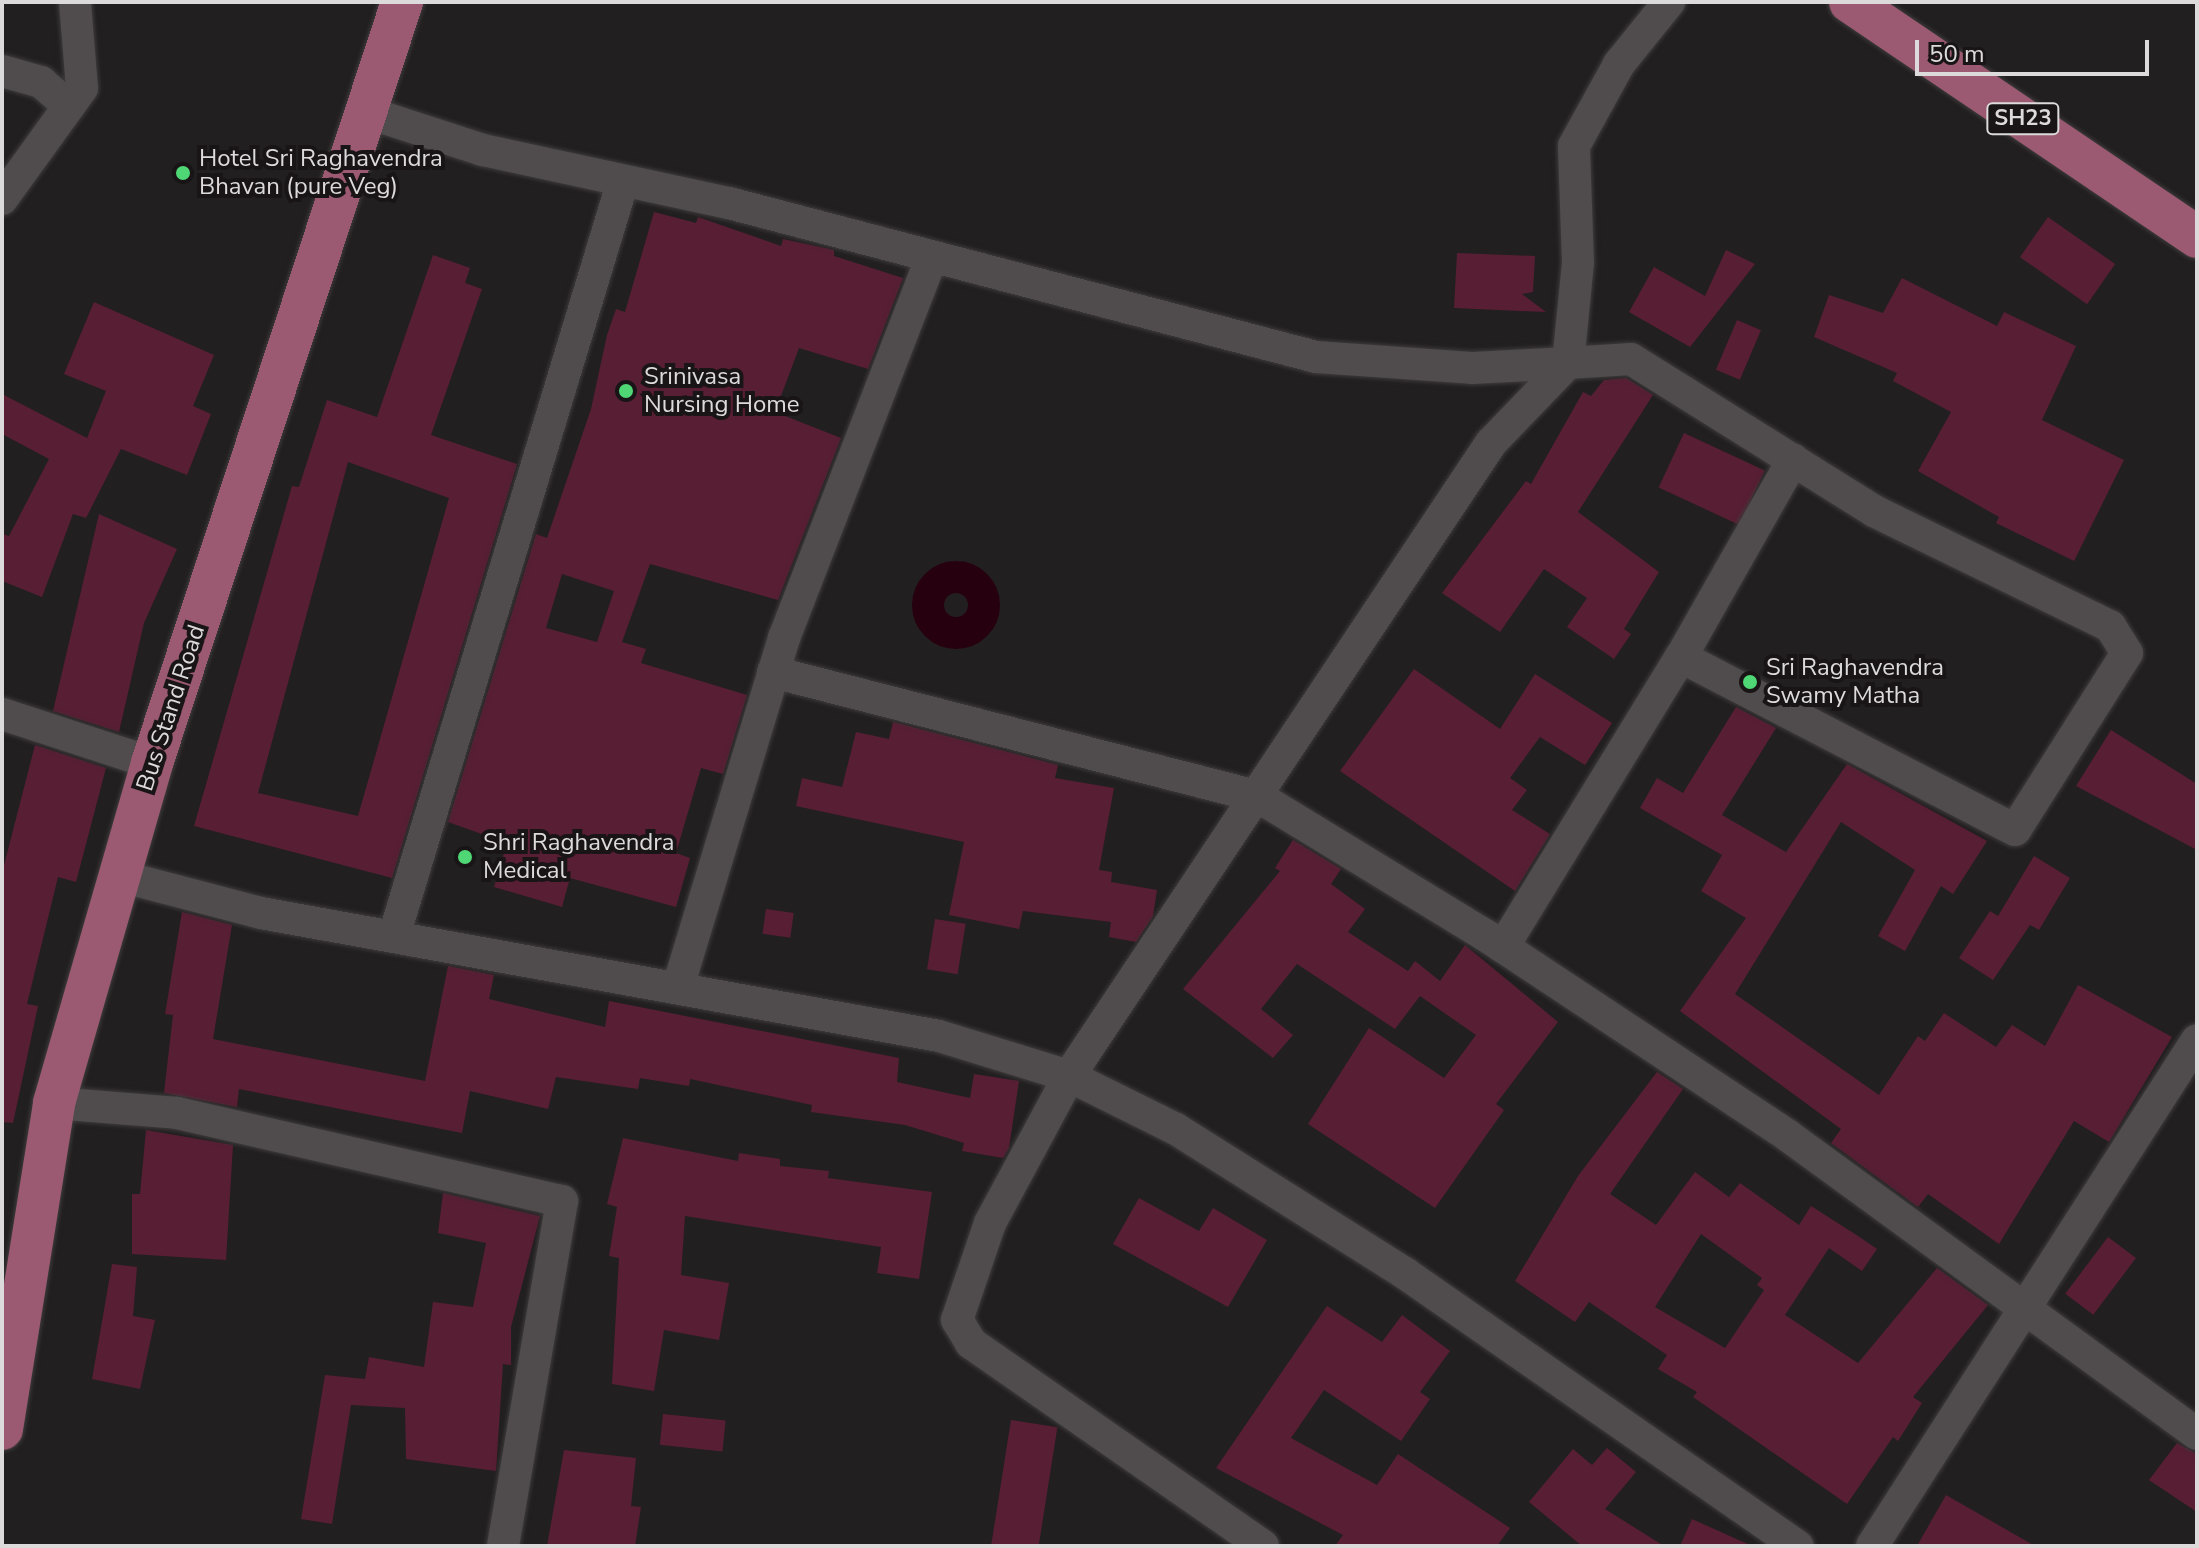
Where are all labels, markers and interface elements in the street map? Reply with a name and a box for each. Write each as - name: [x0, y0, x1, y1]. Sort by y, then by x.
- scale bar: [1919, 24, 2153, 74]
- text: 50 m: [1929, 38, 1985, 70]
- road number: SH23: [1985, 101, 2061, 137]
- place label: Hotel Sri Raghavendra Bhavan (pure Veg): [199, 145, 443, 201]
- marker: Hotel Sri Raghavendra Bhavan (pure Veg): [174, 164, 192, 182]
- place label: Srinivasa Nursing Home: [644, 363, 800, 419]
- marker: Srinivasa Nursing Home: [615, 380, 637, 402]
- street label: Bus Stand Road: [131, 621, 211, 795]
- place label: Sri Raghavendra Swamy Matha: [1766, 654, 1944, 710]
- marker: Sri Raghavendra Swamy Matha: [1741, 673, 1759, 691]
- place label: Shri Raghavendra Medical: [483, 829, 675, 885]
- marker: Shri Raghavendra Medical: [454, 846, 476, 868]

